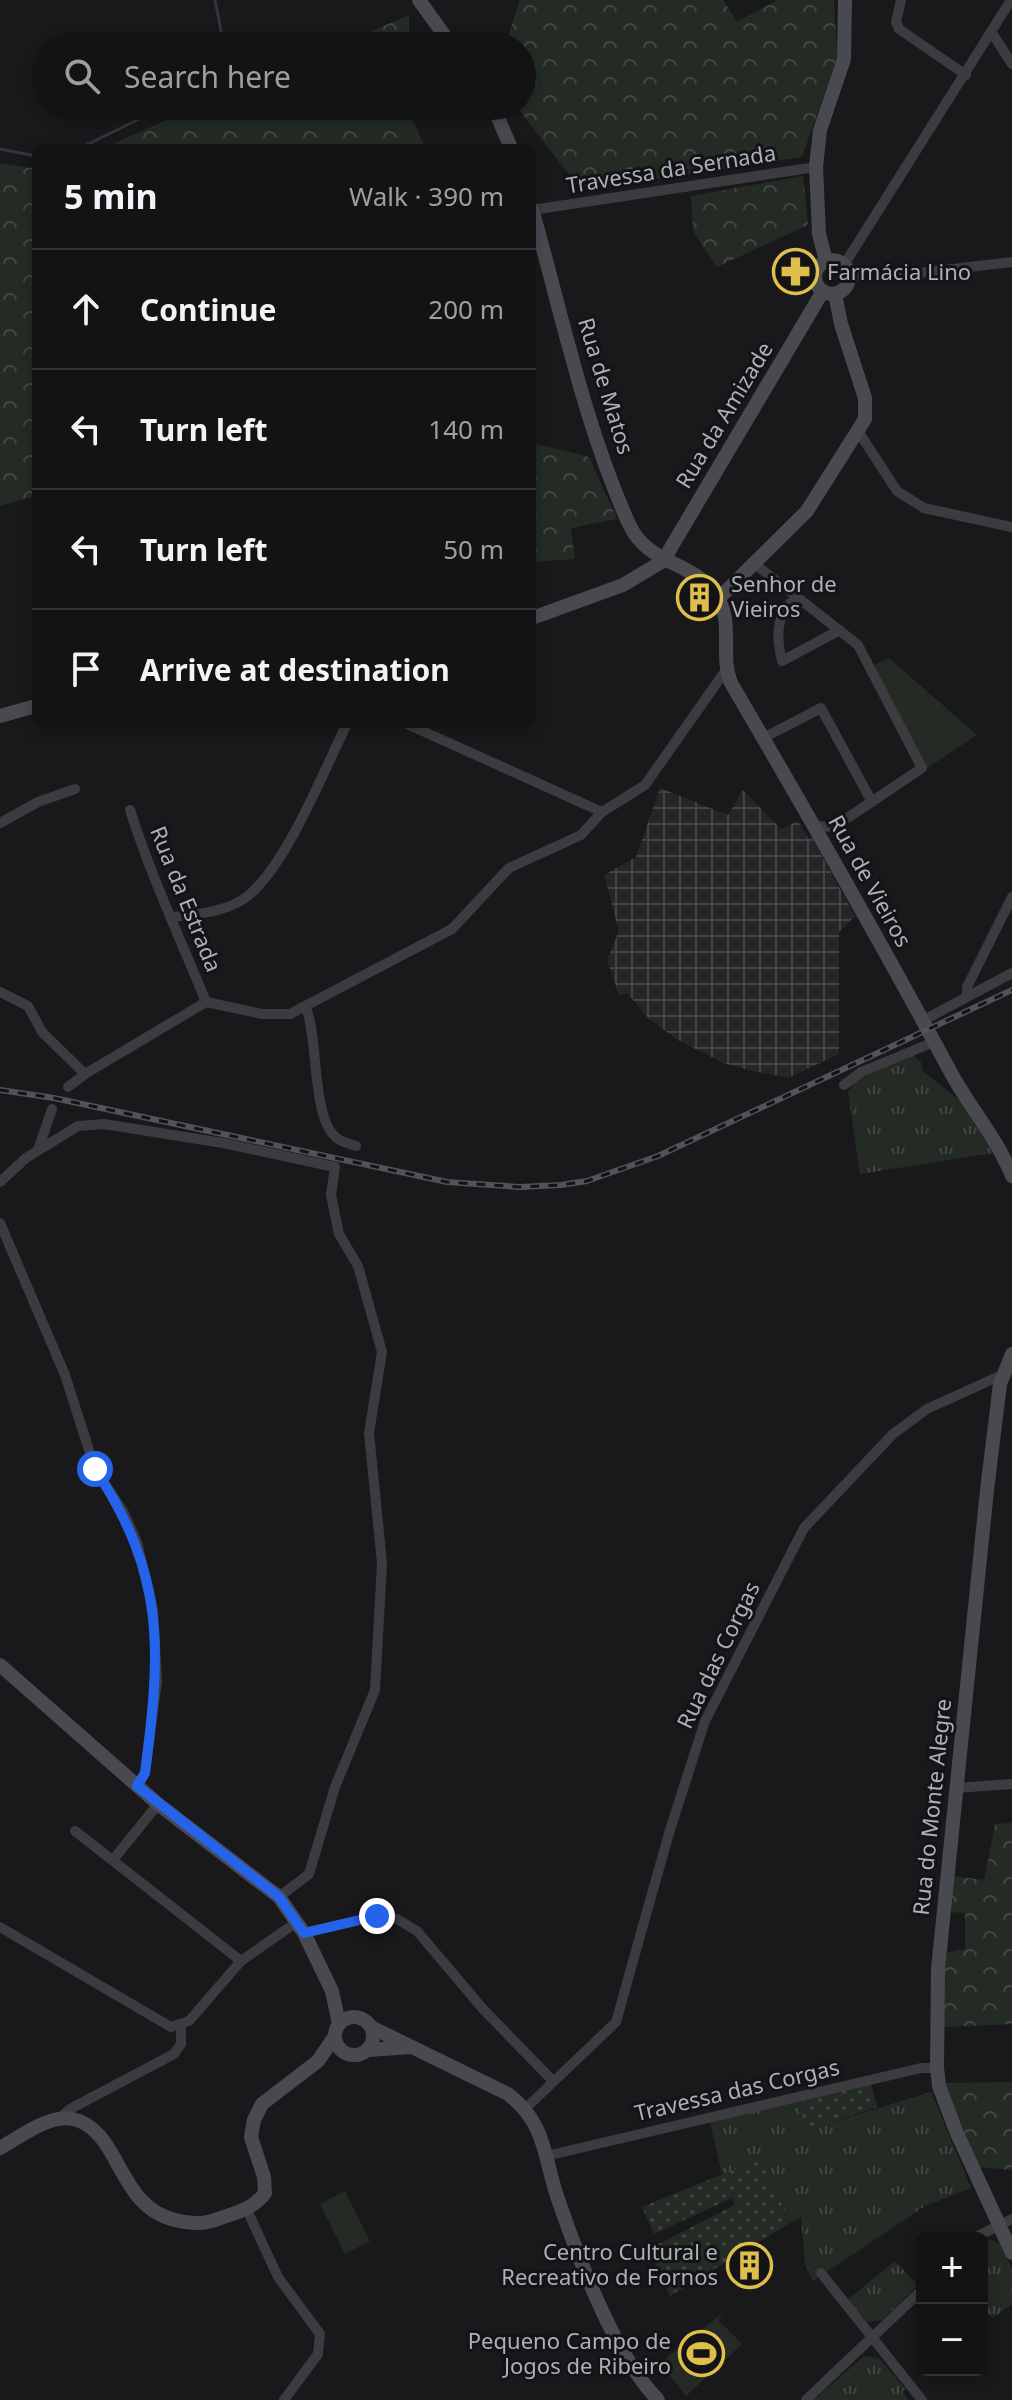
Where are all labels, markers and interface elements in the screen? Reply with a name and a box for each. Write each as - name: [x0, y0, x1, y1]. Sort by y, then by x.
- search box: [32, 32, 536, 120]
- icon: search: [60, 54, 104, 98]
- text: Search here: [124, 56, 291, 97]
- street label: Travessa da Sernada: [564, 137, 778, 199]
- text: 5 min: [64, 173, 158, 219]
- text: Walk · 390 m: [349, 178, 504, 214]
- pharmacy icon: Farmácia Lino: [772, 248, 820, 296]
- place label: Farmácia Lino: [827, 256, 971, 286]
- icon: ahead: [64, 287, 108, 331]
- text: Continue: [140, 289, 276, 330]
- text: 200 m: [428, 291, 504, 327]
- street label: Rua de Matos: [572, 314, 642, 458]
- street label: Rua da Amizade: [668, 336, 779, 493]
- icon: left: [64, 407, 108, 451]
- text: Turn left: [140, 409, 268, 450]
- text: 140 m: [428, 411, 504, 447]
- icon: left: [64, 527, 108, 571]
- text: Turn left: [140, 529, 268, 570]
- text: 50 m: [443, 531, 504, 567]
- place label: Senhor de Vieiros: [731, 568, 837, 623]
- building icon: Senhor de Vieiros: [676, 573, 724, 621]
- icon: arrive: [64, 647, 108, 691]
- text: Arrive at destination: [140, 649, 450, 690]
- street label: Rua de Vieiros: [822, 809, 919, 952]
- street label: Rua da Estrada: [144, 821, 230, 976]
- route start: [77, 1451, 113, 1487]
- street label: Rua das Corgas: [669, 1576, 766, 1733]
- street label: Rua do Monte Alegre: [905, 1697, 957, 1917]
- route end: [359, 1898, 395, 1934]
- street label: Travessa das Corgas: [631, 2051, 842, 2127]
- map controls: [916, 2232, 988, 2376]
- button: +: [916, 2232, 988, 2304]
- place label: Centro Cultural e Recreativo de Fornos: [501, 2236, 718, 2291]
- building icon: Centro Cultural e Recreativo de Fornos: [725, 2241, 773, 2289]
- button: −: [916, 2304, 988, 2376]
- place label: Pequeno Campo de Jogos de Ribeiro: [468, 2325, 671, 2380]
- sports icon: Pequeno Campo de Jogos de Ribeiro: [678, 2330, 726, 2378]

